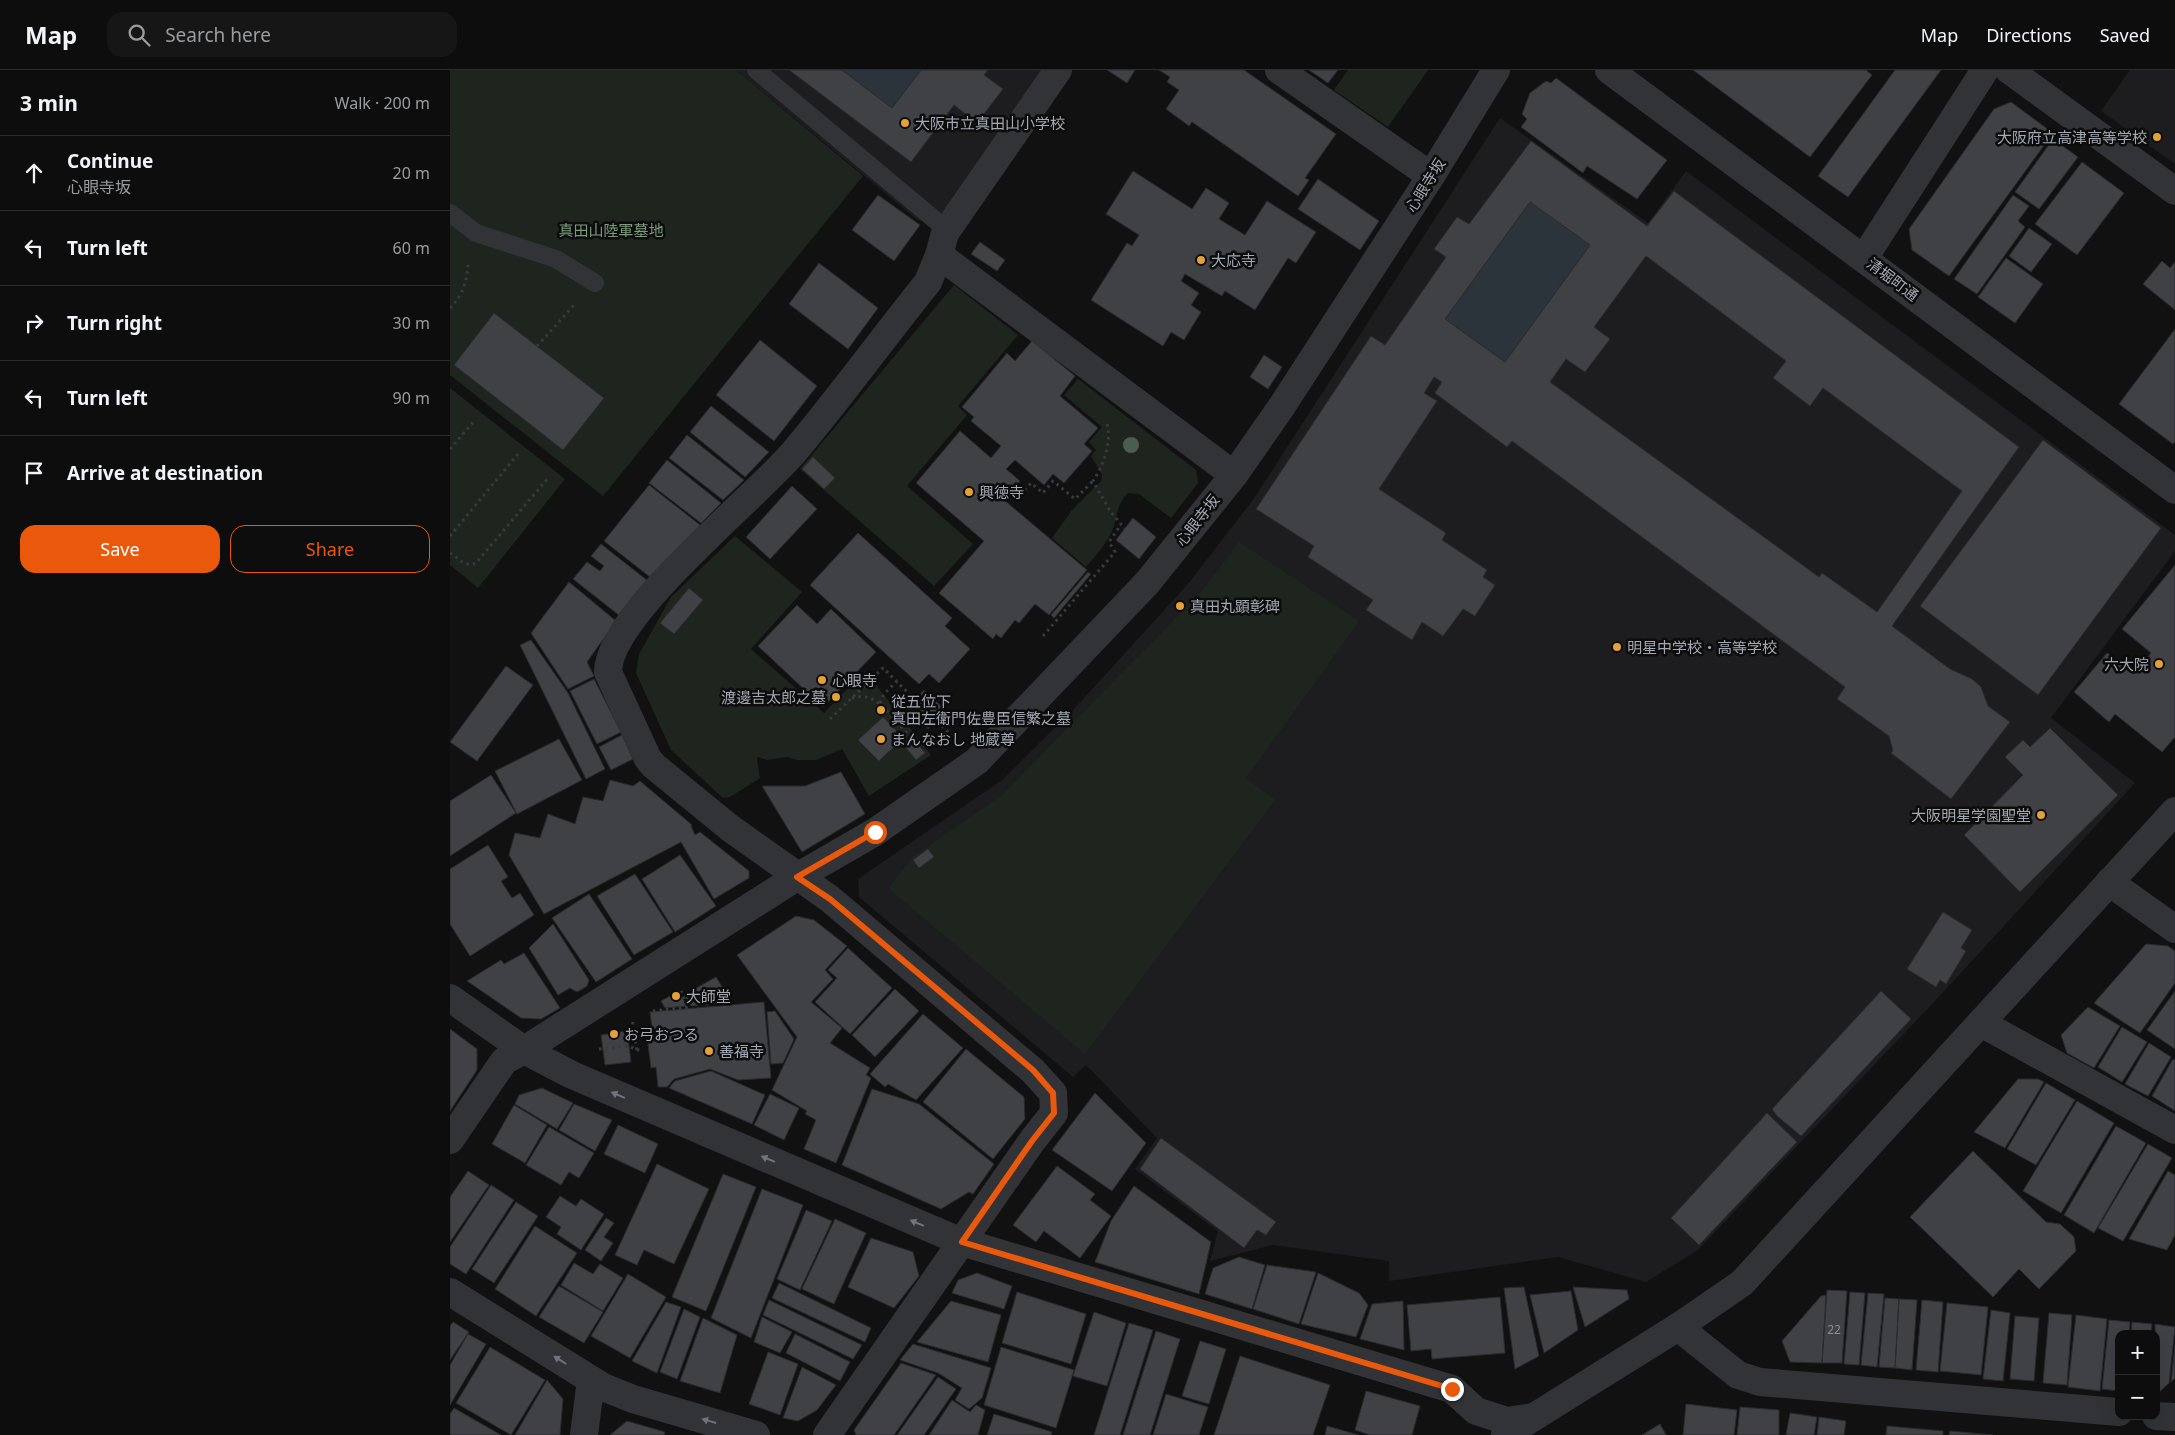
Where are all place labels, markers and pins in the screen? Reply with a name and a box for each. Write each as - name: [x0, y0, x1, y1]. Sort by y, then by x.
- place label: 大阪市立真田山小学校: [915, 113, 1065, 133]
- marker: 大阪市立真田山小学校: [899, 117, 911, 129]
- place label: 大阪府立高津高等学校: [1997, 127, 2147, 147]
- marker: 大阪府立高津高等学校: [2151, 131, 2163, 143]
- place label: 大応寺: [1211, 250, 1256, 270]
- marker: 大応寺: [1195, 254, 1207, 266]
- place label: 興徳寺: [979, 482, 1024, 502]
- marker: 興徳寺: [963, 486, 975, 498]
- place label: 真田丸顕彰碑: [1190, 596, 1280, 616]
- marker: 真田丸顕彰碑: [1174, 600, 1186, 612]
- place label: 明星中学校・高等学校: [1627, 637, 1777, 657]
- marker: 明星中学校・高等学校: [1611, 641, 1623, 653]
- place label: 六大院: [2104, 654, 2149, 674]
- marker: 六大院: [2153, 658, 2165, 670]
- place label: 心眼寺: [832, 670, 877, 690]
- marker: 心眼寺: [816, 674, 828, 686]
- place label: 渡邊吉太郎之墓: [721, 687, 826, 707]
- marker: 渡邊吉太郎之墓: [830, 691, 842, 703]
- place label: 従五位下 真田左衛門佐豊臣信繁之墓: [891, 691, 1071, 728]
- marker: 従五位下 真田左衛門佐豊臣信繁之墓: [875, 704, 887, 716]
- place label: まんなおし 地蔵尊: [891, 729, 1015, 749]
- marker: まんなおし 地蔵尊: [875, 733, 887, 745]
- place label: 大阪明星学園聖堂: [1911, 805, 2031, 825]
- marker: 大阪明星学園聖堂: [2035, 809, 2047, 821]
- place label: 大師堂: [686, 986, 731, 1006]
- marker: 大師堂: [670, 990, 682, 1002]
- place label: お弓おつる: [624, 1024, 699, 1044]
- marker: お弓おつる: [608, 1028, 620, 1040]
- place label: 善福寺: [719, 1041, 764, 1061]
- marker: 善福寺: [703, 1045, 715, 1057]

